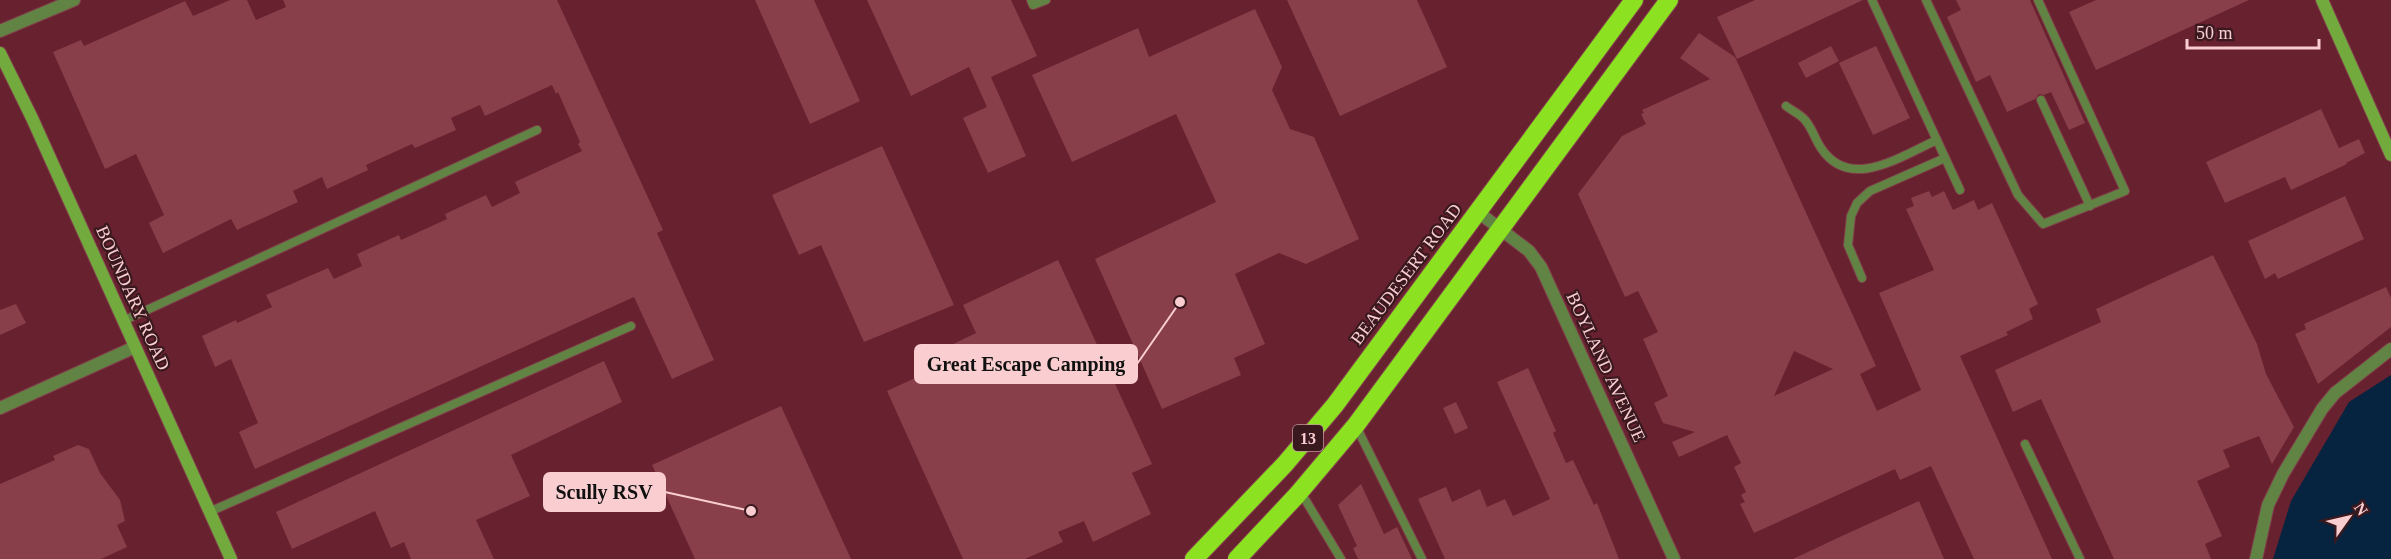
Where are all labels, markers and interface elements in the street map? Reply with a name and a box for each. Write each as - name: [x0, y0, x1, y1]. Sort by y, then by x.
- scale bar: [2187, 12, 2319, 50]
- text: 50 m: [2196, 23, 2233, 43]
- street label: BEAUDESERT ROAD: [1347, 200, 1465, 348]
- street label: BOUNDARY ROAD: [92, 223, 174, 373]
- street label: BOYLAND AVENUE: [1562, 289, 1650, 445]
- callout: Great Escape Camping: [915, 345, 1137, 383]
- text: Great Escape Camping: [927, 353, 1125, 376]
- road number: 13: [1293, 425, 1323, 451]
- callout: Scully RSV: [544, 473, 665, 511]
- text: Scully RSV: [555, 481, 653, 504]
- north arrow: [2319, 487, 2379, 547]
- text: N: [2351, 499, 2372, 519]

